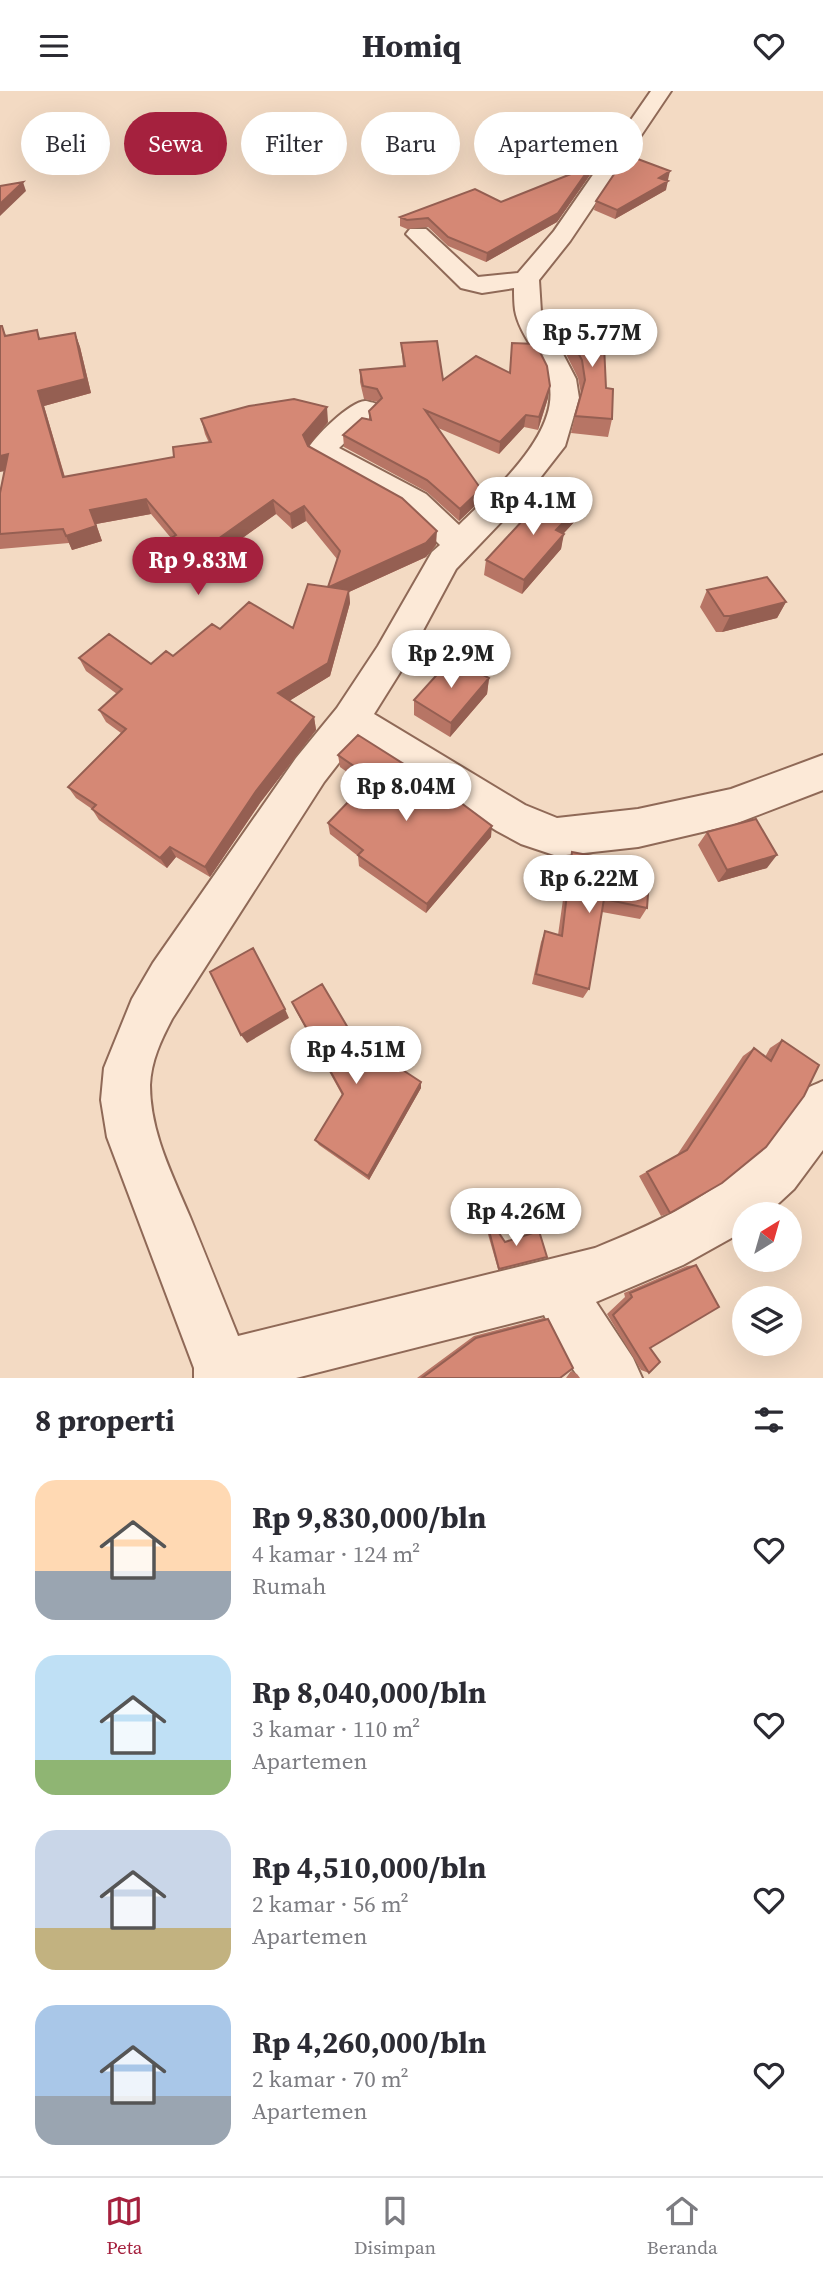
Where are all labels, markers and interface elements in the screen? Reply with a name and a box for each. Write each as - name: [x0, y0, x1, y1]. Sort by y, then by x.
- text: Homiq: [362, 24, 461, 68]
- icon: menu: [35, 27, 73, 65]
- icon: heart: [750, 27, 788, 65]
- chip: Beli: [21, 112, 110, 175]
- chip: Sewa: [124, 112, 227, 175]
- chip: Filter: [241, 112, 347, 175]
- chip: Baru: [361, 112, 460, 175]
- chip: Apartemen: [474, 112, 643, 175]
- pin: Rp 5.77M: [520, 309, 664, 369]
- text: Rp 5.77M: [542, 316, 642, 348]
- pin: Rp 4.1M: [468, 477, 598, 537]
- text: Rp 4.1M: [490, 484, 576, 516]
- pin: Rp 9.83M: [126, 538, 270, 597]
- text: Rp 9.83M: [148, 544, 248, 576]
- pin: Rp 2.9M: [386, 631, 516, 690]
- text: Rp 2.9M: [408, 637, 494, 669]
- pin: Rp 8.04M: [334, 763, 478, 823]
- text: Rp 8.04M: [356, 770, 456, 802]
- pin: Rp 6.22M: [517, 855, 661, 915]
- text: Rp 6.22M: [539, 862, 639, 894]
- pin: Rp 4.51M: [284, 1027, 428, 1086]
- text: Rp 4.51M: [306, 1033, 406, 1065]
- pin: Rp 4.26M: [444, 1189, 588, 1248]
- text: Rp 4.26M: [466, 1195, 566, 1227]
- north arrow: [732, 1202, 802, 1272]
- map controls: [732, 1202, 802, 1356]
- button: layers: [732, 1286, 802, 1356]
- text: 8 properti: [35, 1400, 175, 1441]
- icon: filters: [750, 1401, 788, 1439]
- text: Rp 9,830,000/bln: [252, 1497, 487, 1538]
- icon: home: [91, 1508, 175, 1592]
- icon: heart: [750, 1531, 788, 1569]
- text: 4 kamar · 124 m²: [252, 1538, 420, 1570]
- text: Rumah: [252, 1570, 326, 1602]
- text: Rp 8,040,000/bln: [252, 1672, 487, 1713]
- icon: home: [91, 1683, 175, 1767]
- icon: heart: [750, 1706, 788, 1744]
- text: 3 kamar · 110 m²: [252, 1713, 420, 1745]
- text: Apartemen: [252, 1745, 367, 1777]
- text: Rp 4,510,000/bln: [252, 1847, 487, 1888]
- icon: home: [91, 1858, 175, 1942]
- icon: heart: [750, 1881, 788, 1919]
- text: 2 kamar · 56 m²: [252, 1888, 409, 1920]
- text: Apartemen: [252, 1920, 367, 1952]
- text: Rp 4,260,000/bln: [252, 2022, 487, 2063]
- icon: home: [91, 2033, 175, 2117]
- icon: heart: [750, 2056, 788, 2094]
- text: 2 kamar · 70 m²: [252, 2063, 409, 2095]
- text: Apartemen: [252, 2095, 367, 2127]
- tab: Peta: [105, 2192, 143, 2260]
- tab: Disimpan: [354, 2192, 436, 2260]
- tab: Beranda: [647, 2192, 718, 2260]

